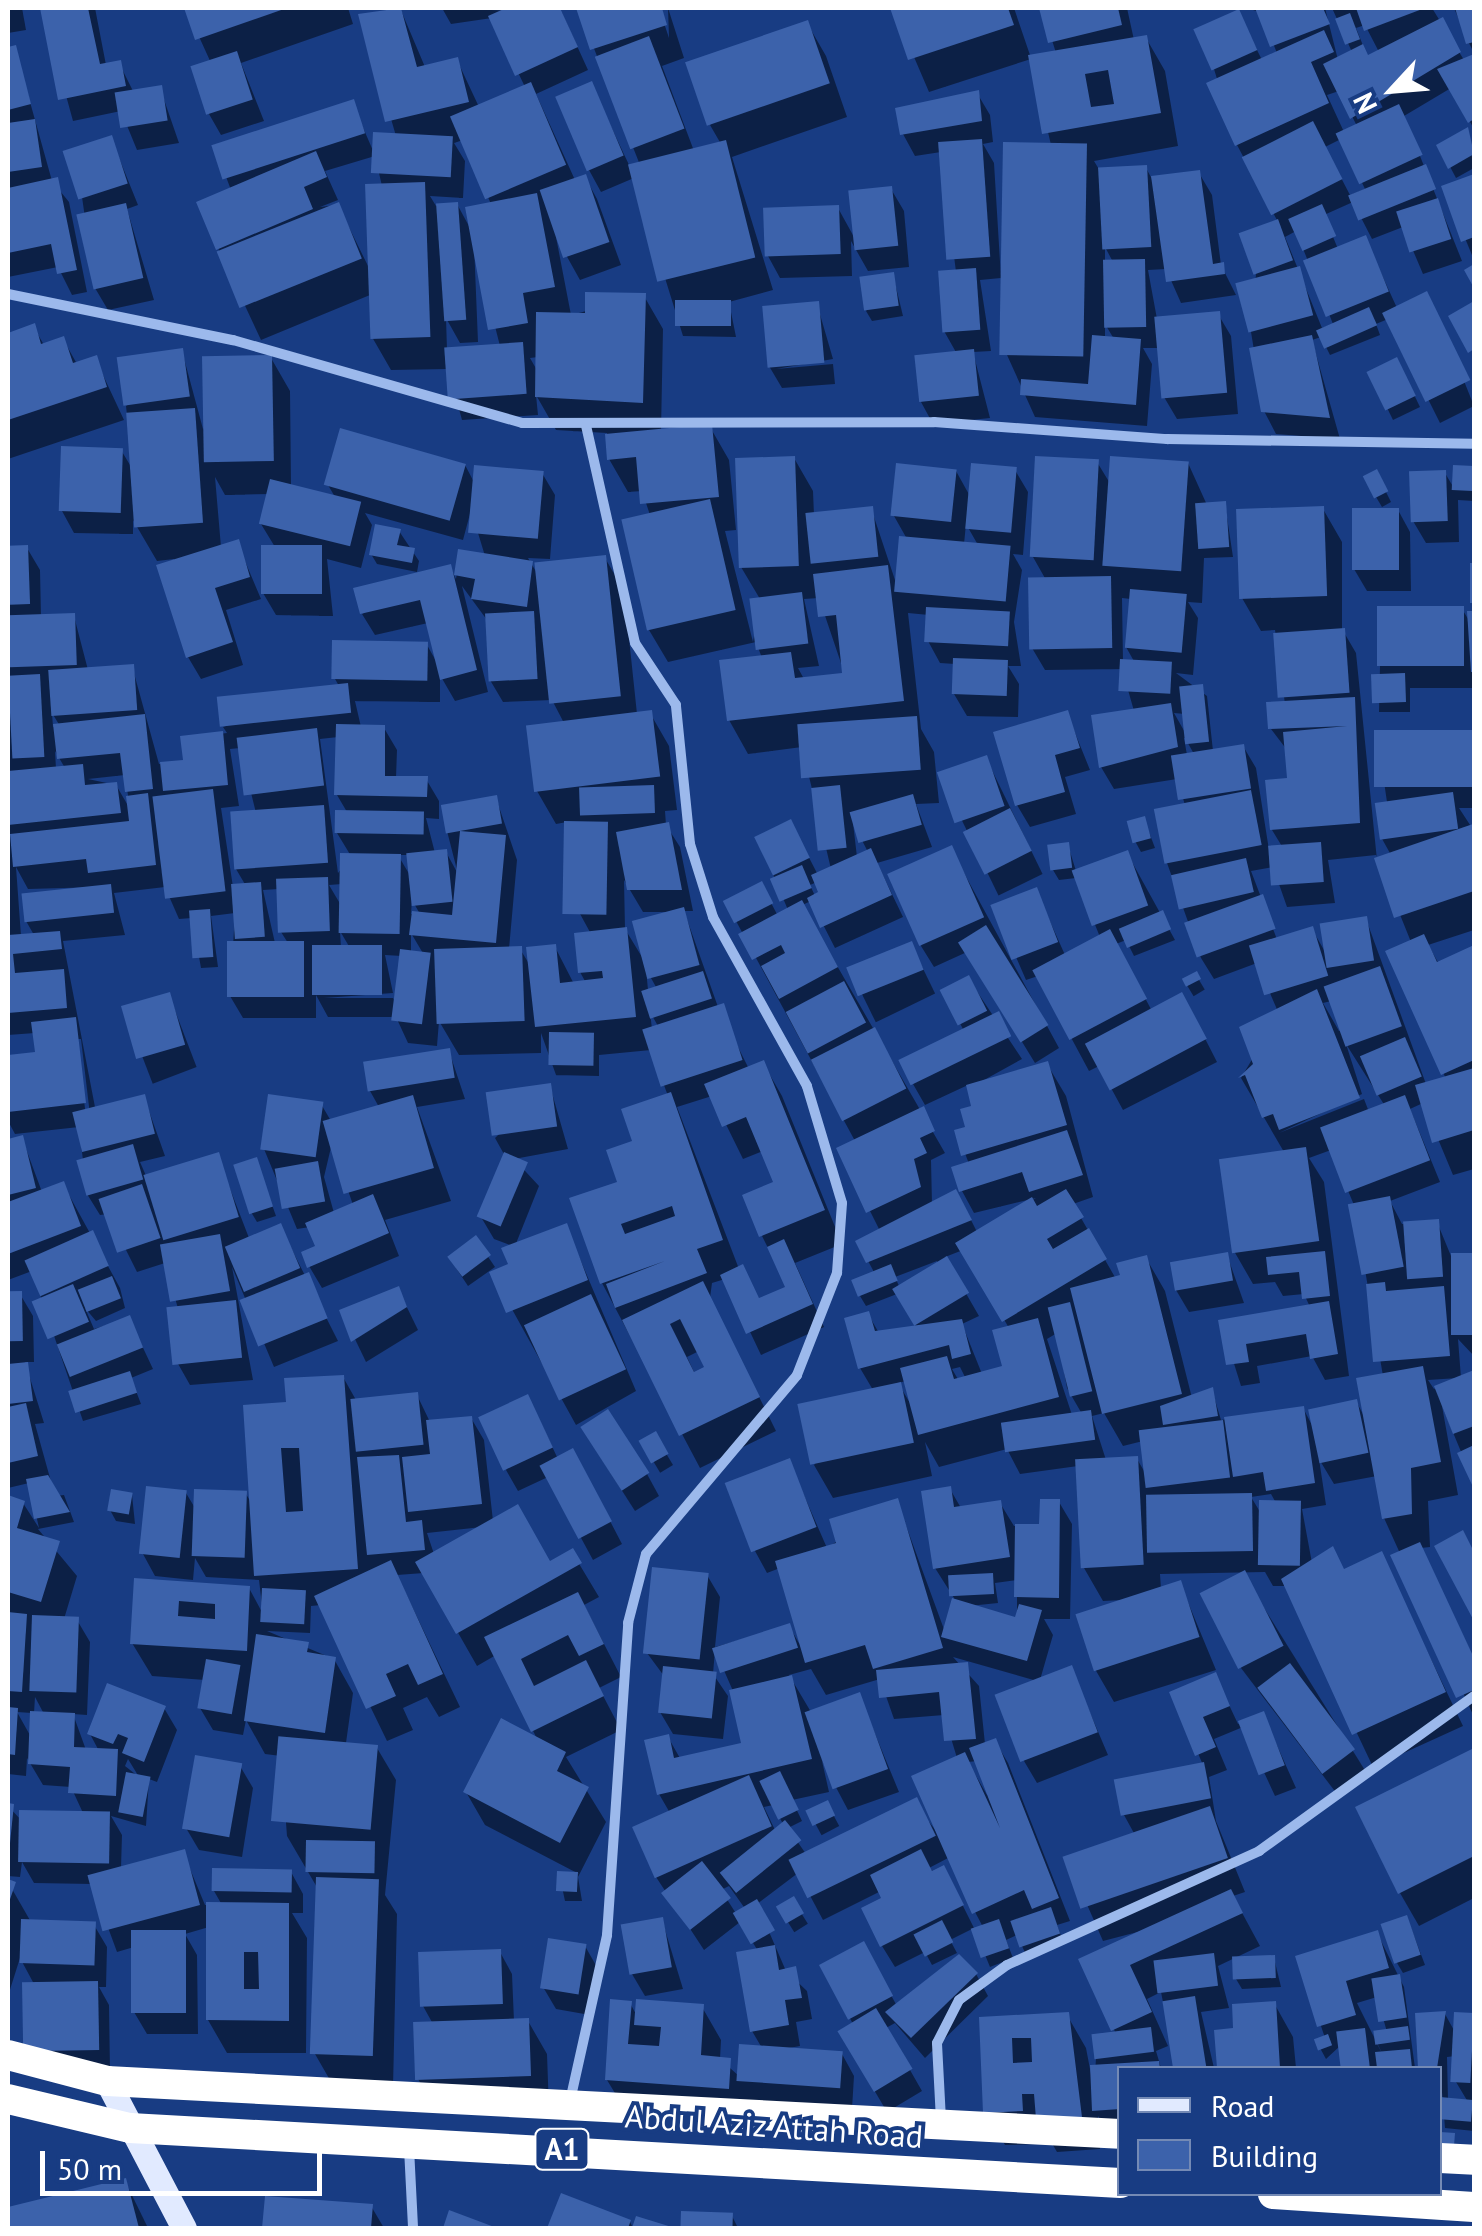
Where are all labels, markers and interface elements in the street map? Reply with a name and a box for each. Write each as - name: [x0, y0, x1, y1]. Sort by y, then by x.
- north arrow: [1342, 40, 1442, 140]
- text: N: [1344, 87, 1385, 120]
- legend: [1117, 2066, 1442, 2196]
- text: Road: [1211, 2086, 1275, 2125]
- street label: Abdul Aziz Attah Road: [622, 2096, 926, 2156]
- road number: A1: [532, 2124, 592, 2174]
- scale bar: [45, 2131, 328, 2193]
- text: Building: [1211, 2136, 1318, 2175]
- text: 50 m: [57, 2149, 122, 2188]

